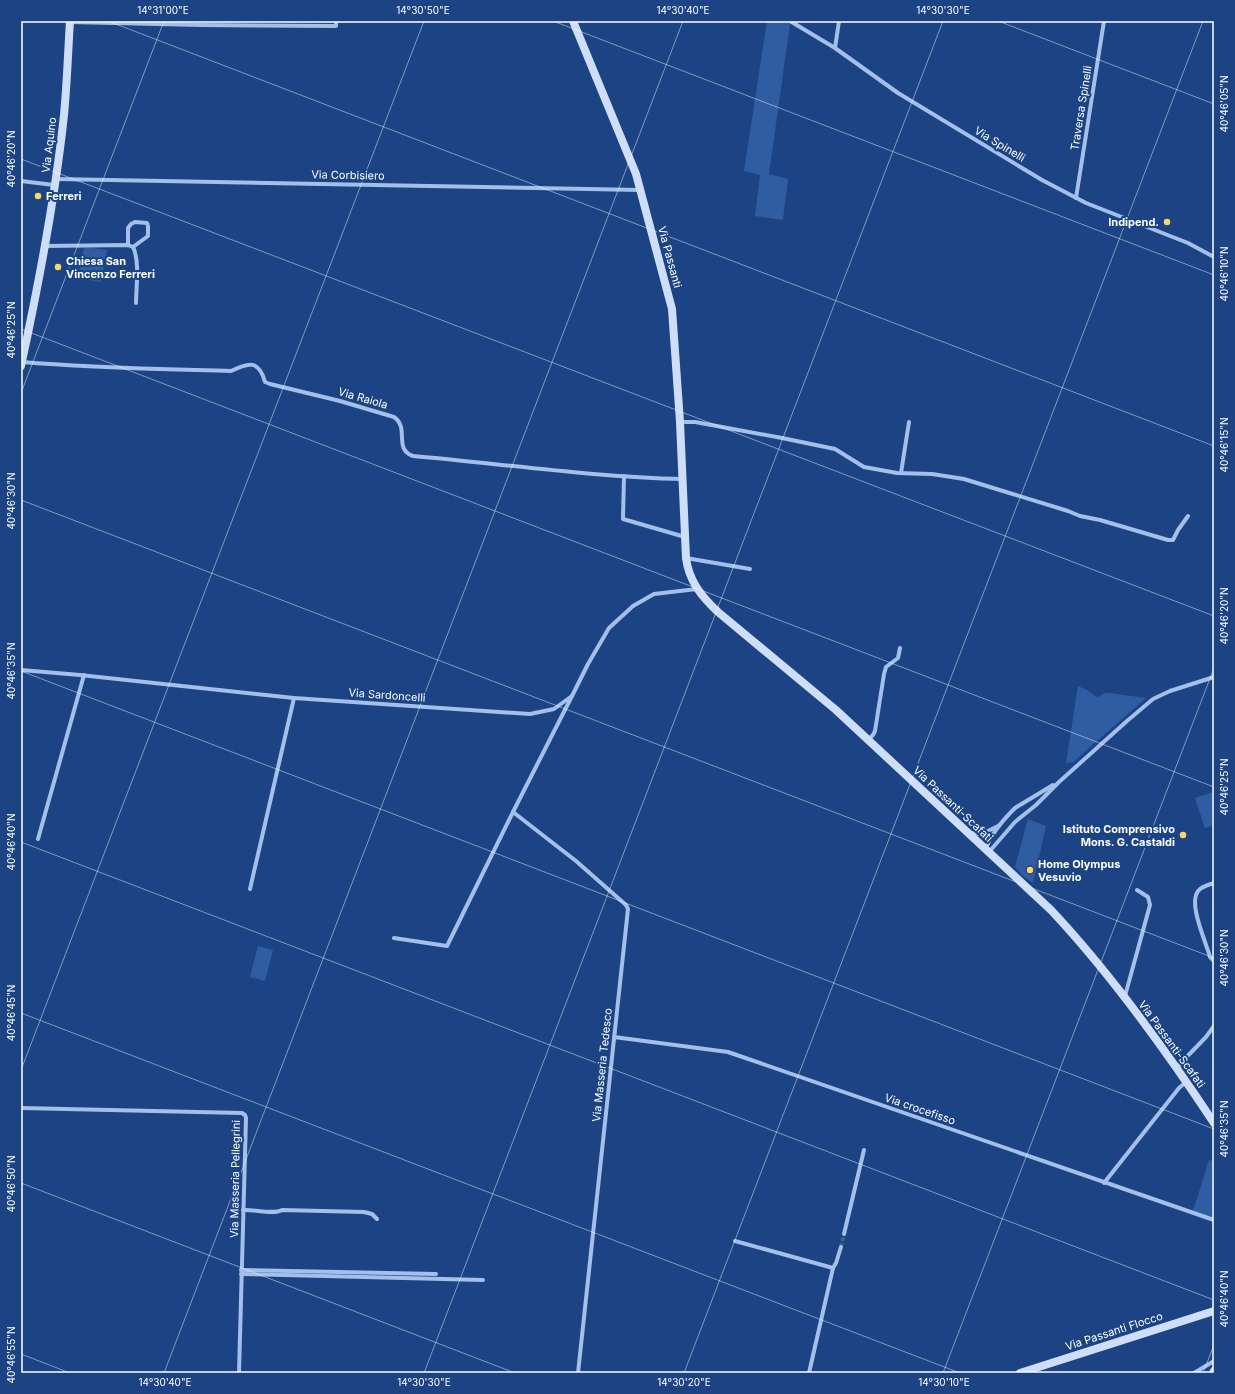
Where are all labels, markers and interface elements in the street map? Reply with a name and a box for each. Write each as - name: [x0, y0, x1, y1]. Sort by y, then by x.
- text: 14°31'00"E: [137, 4, 189, 16]
- text: 14°30'50"E: [396, 4, 450, 16]
- text: 14°30'40"E: [656, 4, 710, 16]
- text: 14°30'30"E: [916, 4, 970, 16]
- street label: Traversa Spinelli: [1067, 65, 1095, 151]
- text: 40°46'05"N: [1218, 75, 1230, 133]
- street label: Via Aquino: [39, 116, 59, 174]
- street label: Via Spinelli: [972, 123, 1028, 165]
- text: 40°46'20"N: [5, 130, 17, 188]
- street label: Via Corbisiero: [311, 167, 385, 183]
- place label: Ferreri: [46, 189, 82, 203]
- marker: Ferreri: [33, 191, 43, 201]
- place label: Indipend.: [1108, 215, 1159, 229]
- marker: Indipend.: [1162, 217, 1172, 227]
- street label: Via Passanti: [655, 225, 685, 289]
- text: 40°46'10"N: [1218, 246, 1230, 302]
- place label: Chiesa San Vincenzo Ferreri: [66, 254, 155, 281]
- marker: Chiesa San Vincenzo Ferreri: [53, 262, 63, 272]
- text: 40°46'25"N: [5, 302, 17, 358]
- street label: Via Raiola: [337, 384, 389, 412]
- text: 40°46'15"N: [1218, 418, 1230, 472]
- text: 40°46'30"N: [5, 472, 17, 530]
- text: 40°46'20"N: [1218, 587, 1230, 645]
- text: 40°46'35"N: [5, 643, 17, 699]
- street label: Via Sardoncelli: [348, 685, 426, 705]
- text: 40°46'25"N: [1218, 759, 1230, 815]
- street label: Via Passanti-Scafati: [910, 763, 996, 845]
- text: 40°46'40"N: [5, 814, 17, 870]
- place label: Istituto Comprensivo Mons. G. Castaldi: [1063, 822, 1175, 849]
- marker: Istituto Comprensivo Mons. G. Castaldi: [1178, 830, 1188, 840]
- place label: Home Olympus Vesuvio: [1038, 857, 1120, 884]
- marker: Home Olympus Vesuvio: [1025, 865, 1035, 875]
- text: 40°46'30"N: [1218, 929, 1230, 987]
- text: 40°46'45"N: [5, 985, 17, 1041]
- street label: Via Passanti-Scafati: [1136, 998, 1208, 1090]
- street label: Via Masseria Tedesco: [589, 1007, 615, 1123]
- street label: Via crocefisso: [883, 1090, 958, 1128]
- text: 40°46'35"N: [1218, 1101, 1230, 1157]
- street label: Via Masseria Pellegrini: [227, 1120, 243, 1238]
- text: 40°46'50"N: [5, 1155, 17, 1213]
- text: 40°46'40"N: [1218, 1271, 1230, 1327]
- street label: Via Passanti Flocco: [1064, 1309, 1165, 1353]
- text: 40°46'55"N: [5, 1327, 17, 1383]
- text: 14°30'40"E: [138, 1376, 192, 1388]
- text: 14°30'30"E: [397, 1376, 451, 1388]
- text: 14°30'20"E: [657, 1376, 711, 1388]
- text: 14°30'10"E: [918, 1376, 970, 1388]

